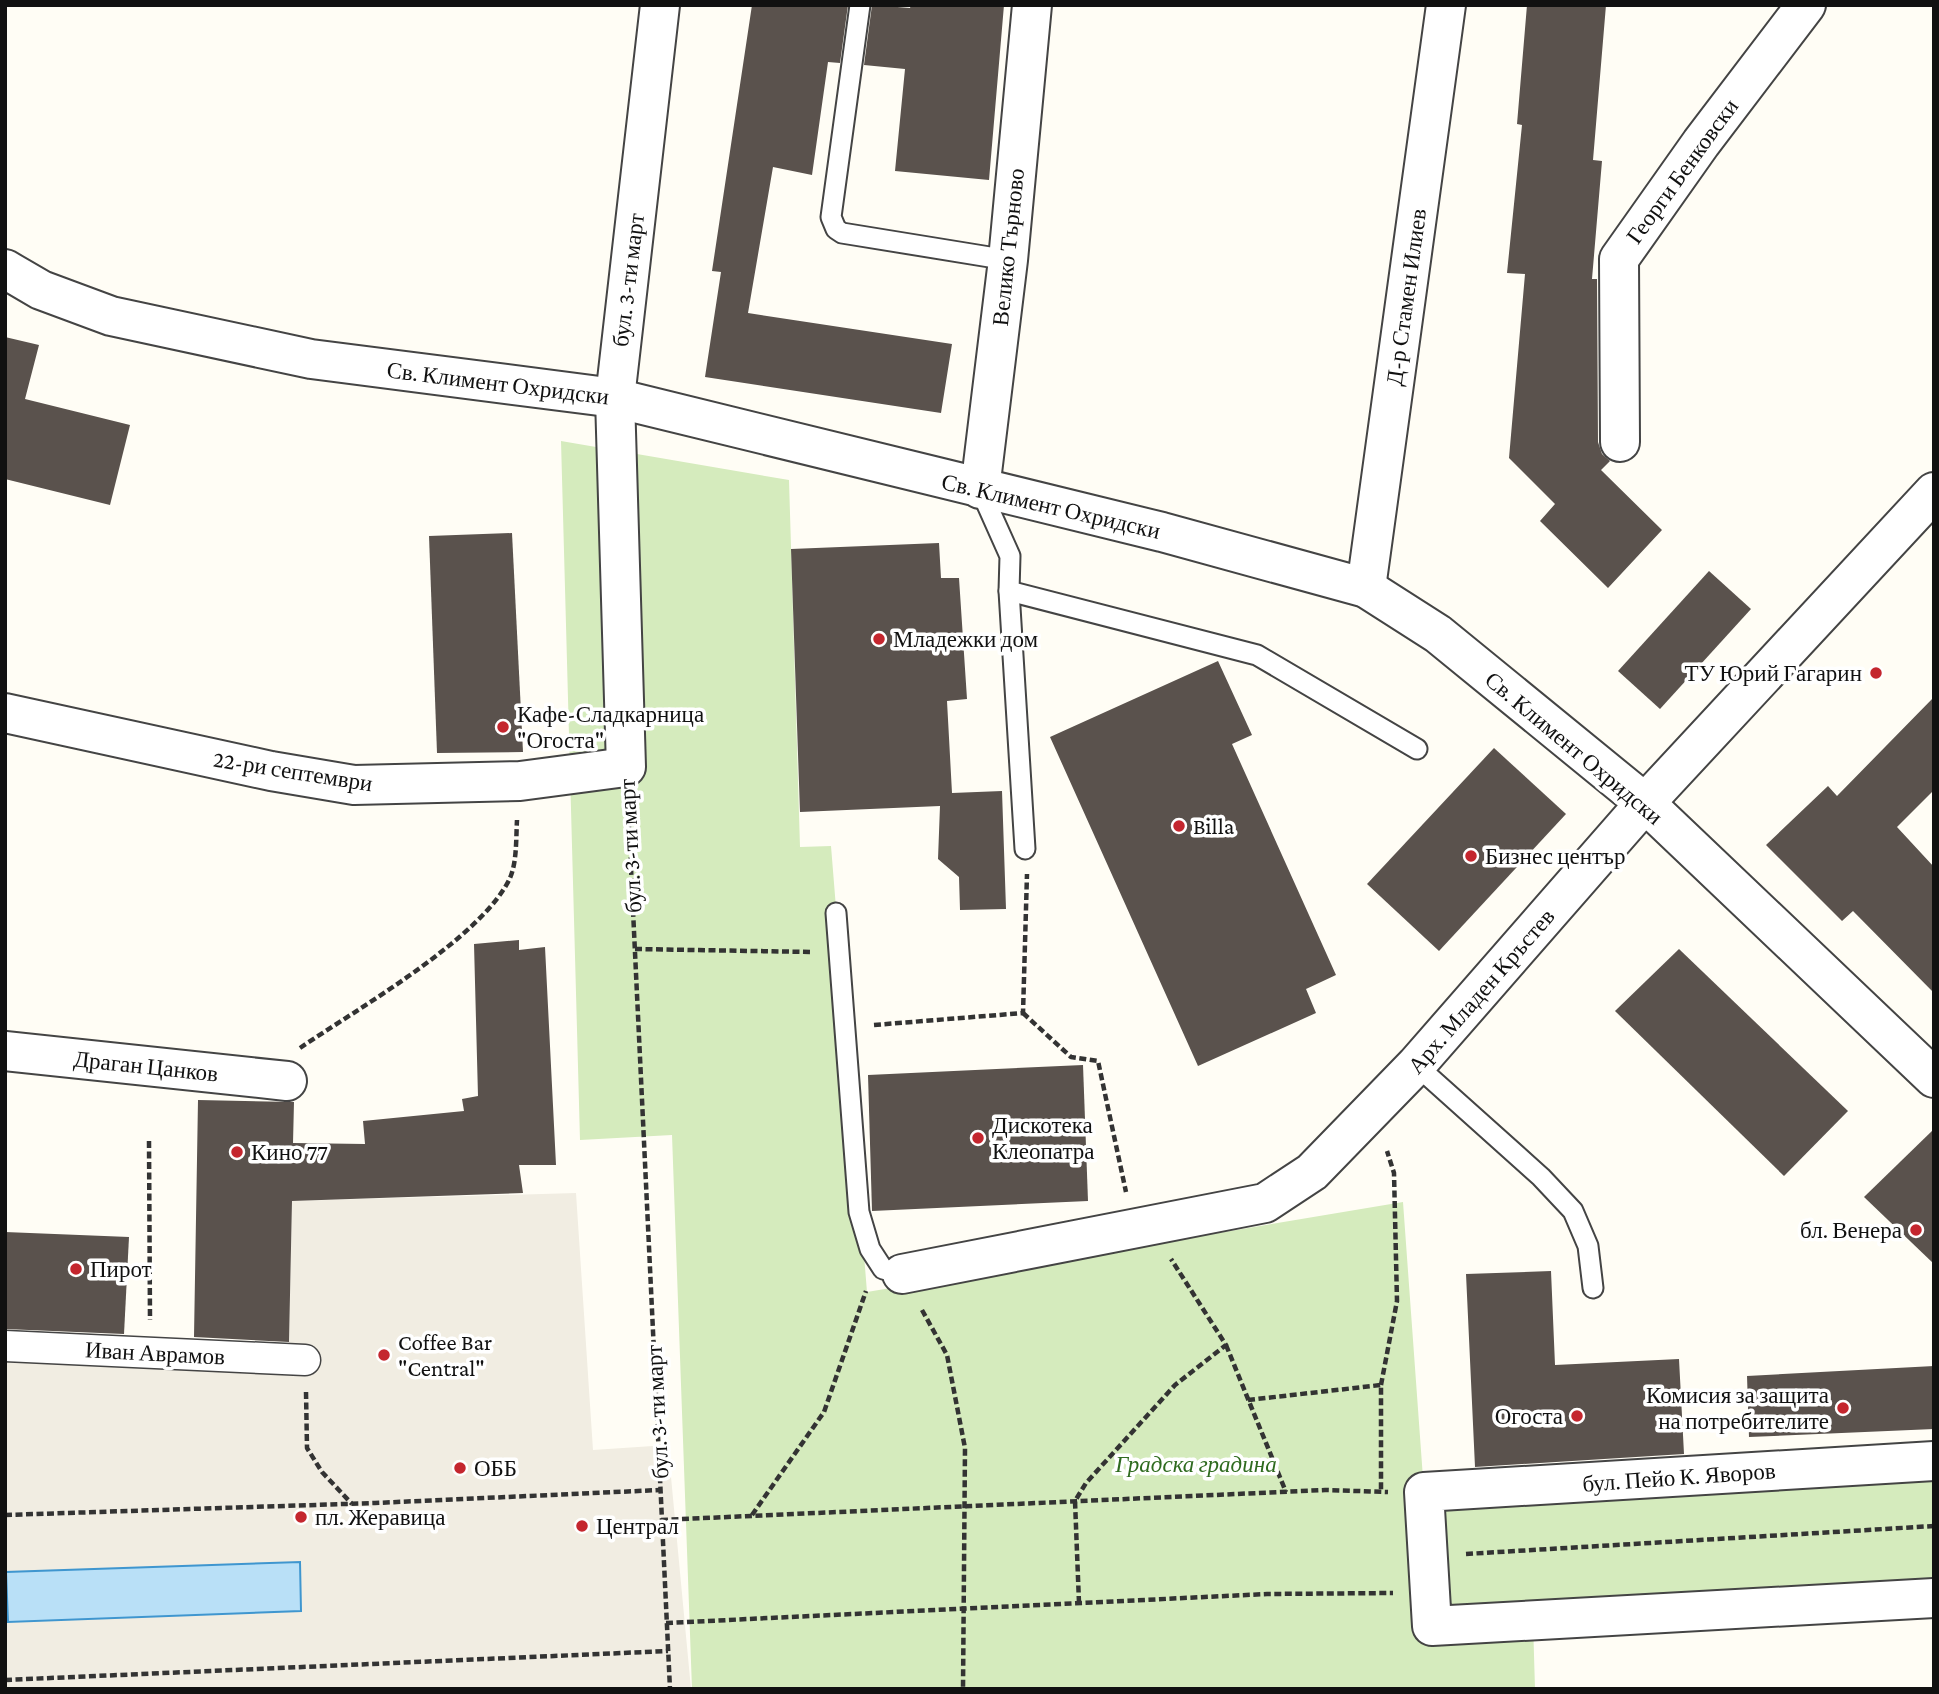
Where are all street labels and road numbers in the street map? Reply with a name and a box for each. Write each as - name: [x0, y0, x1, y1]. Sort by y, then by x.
- street label: Георги Бенковски: [1621, 94, 1743, 248]
- street label: Велико Търново: [987, 167, 1029, 327]
- street label: Д-р Стамен Илиев: [1381, 207, 1431, 387]
- street label: бул. 3-ти март: [607, 212, 649, 348]
- street label: Св. Климент Охридски: [385, 356, 611, 410]
- street label: Св. Климент Охридски: [939, 468, 1163, 544]
- street label: Св. Климент Охридски: [1480, 666, 1668, 830]
- street label: 22-ри септември: [212, 746, 374, 796]
- street label: бул. 3-ти март: [614, 778, 646, 914]
- street label: Арх. Младен Кръстев: [1402, 903, 1560, 1079]
- street label: Драган Цанков: [72, 1045, 220, 1087]
- street label: Иван Аврамов: [84, 1336, 226, 1370]
- street label: бул. 3-ти март: [641, 1344, 673, 1480]
- street label: бул. Пейо К. Яворов: [1582, 1457, 1777, 1497]

